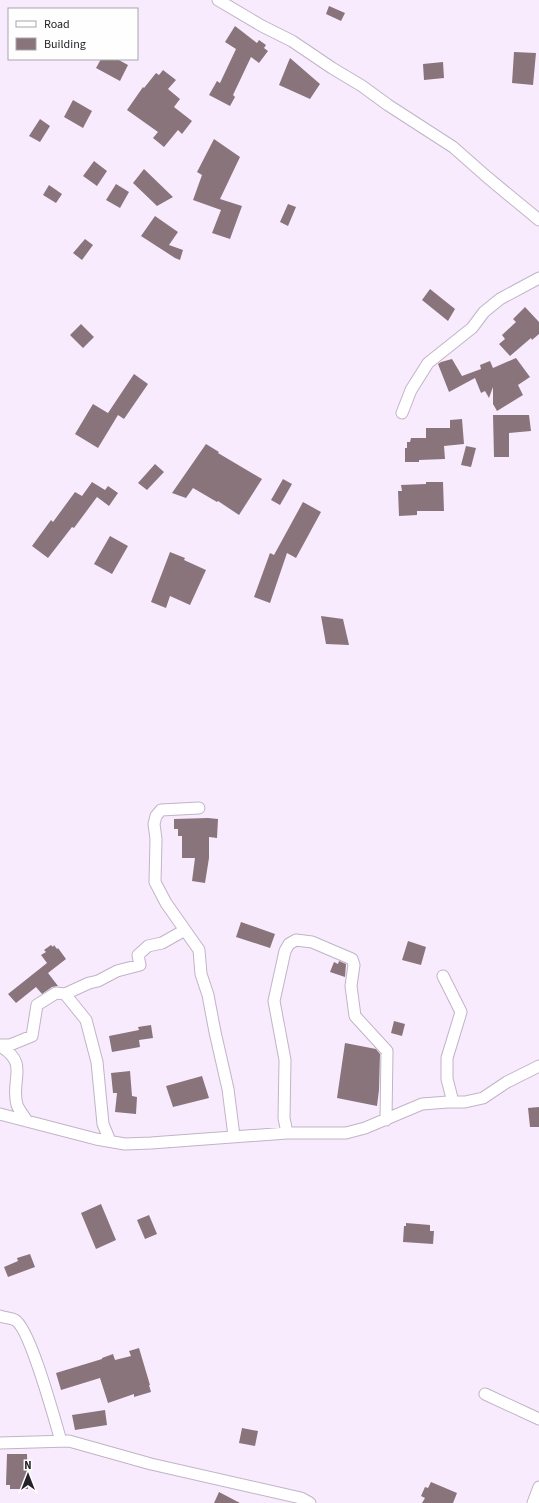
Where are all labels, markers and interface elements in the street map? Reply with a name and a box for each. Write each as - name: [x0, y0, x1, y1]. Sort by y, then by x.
- legend: [8, 8, 138, 60]
- text: Road: [44, 16, 70, 33]
- text: Building: [44, 36, 86, 53]
- north arrow: [8, 1455, 48, 1495]
- text: N: [24, 1458, 32, 1473]

